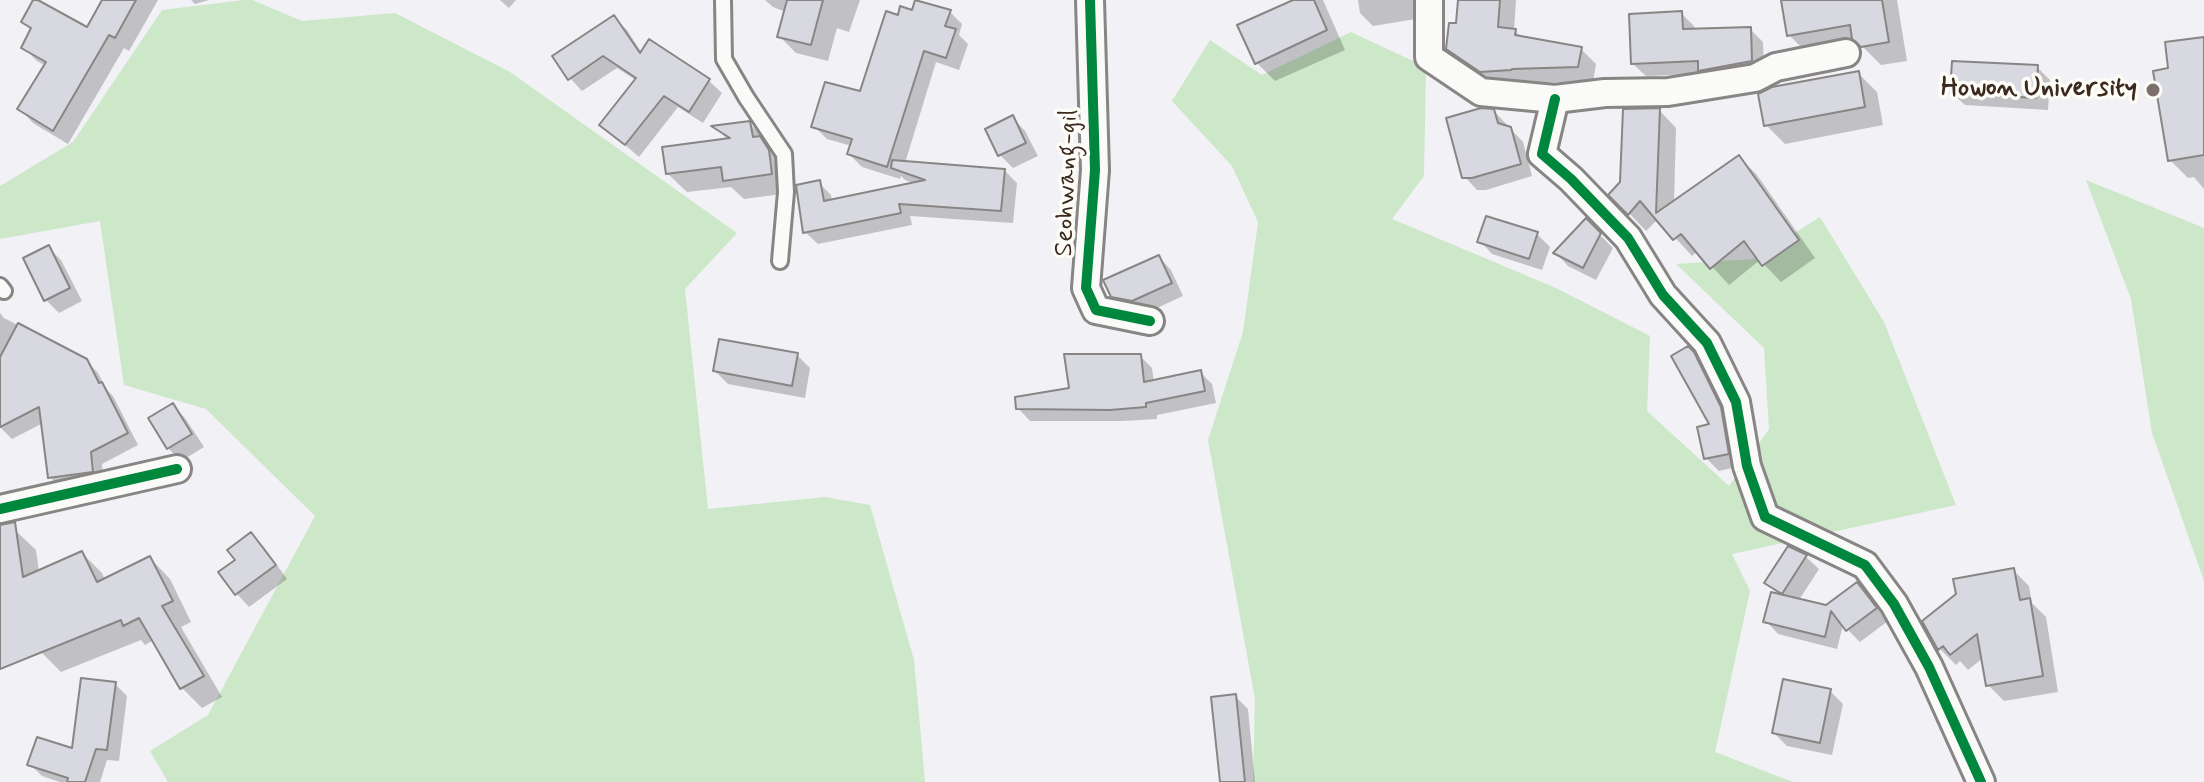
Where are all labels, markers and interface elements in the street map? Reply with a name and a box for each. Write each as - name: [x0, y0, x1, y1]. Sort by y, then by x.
- place label: Howon University: [1941, 74, 2137, 106]
- marker: Howon University: [2144, 81, 2162, 99]
- street label: Seohwang-gil: [1050, 109, 1086, 257]

